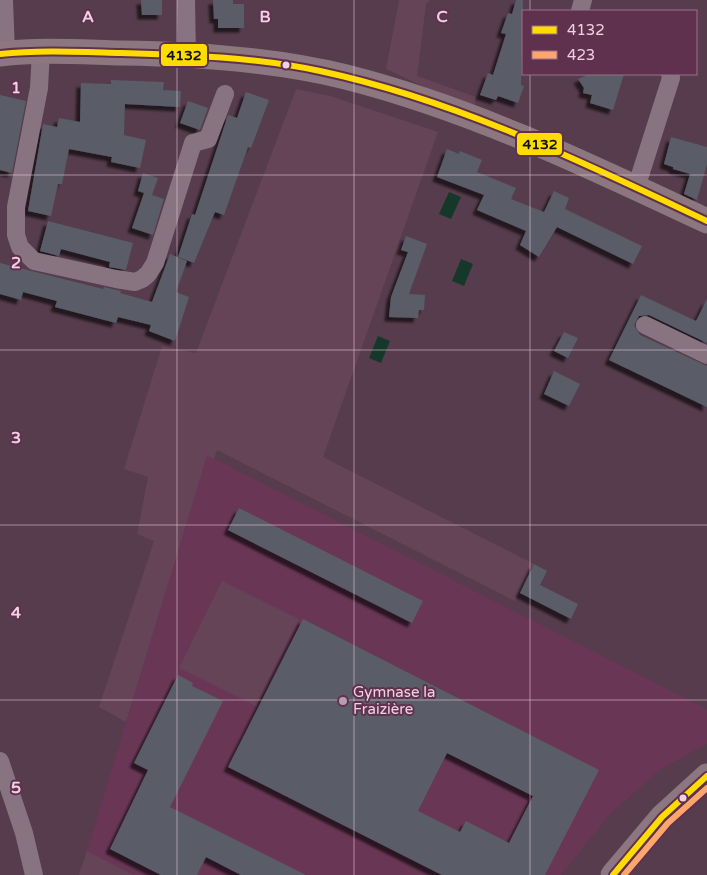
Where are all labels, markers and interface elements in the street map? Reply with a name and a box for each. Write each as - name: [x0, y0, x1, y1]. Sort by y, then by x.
- text: A: [82, 7, 94, 27]
- text: B: [259, 7, 271, 27]
- text: C: [436, 7, 448, 27]
- legend: [522, 10, 697, 75]
- text: 4132: [567, 21, 605, 39]
- line badge: 4132: [160, 43, 208, 67]
- text: 423: [567, 46, 595, 64]
- text: 4132: [166, 47, 202, 64]
- unlabelled marker: [281, 60, 291, 70]
- text: 1: [11, 78, 21, 98]
- line badge: 4132: [516, 132, 563, 156]
- text: 4132: [522, 136, 558, 153]
- text: 2: [11, 253, 21, 273]
- text: 3: [11, 428, 21, 448]
- text: 4: [11, 603, 21, 623]
- place label: Gymnase la Fraizière: [353, 683, 436, 718]
- marker: Gymnase la Fraizière: [337, 695, 349, 707]
- text: 5: [11, 778, 21, 798]
- unlabelled marker: [678, 793, 688, 803]

